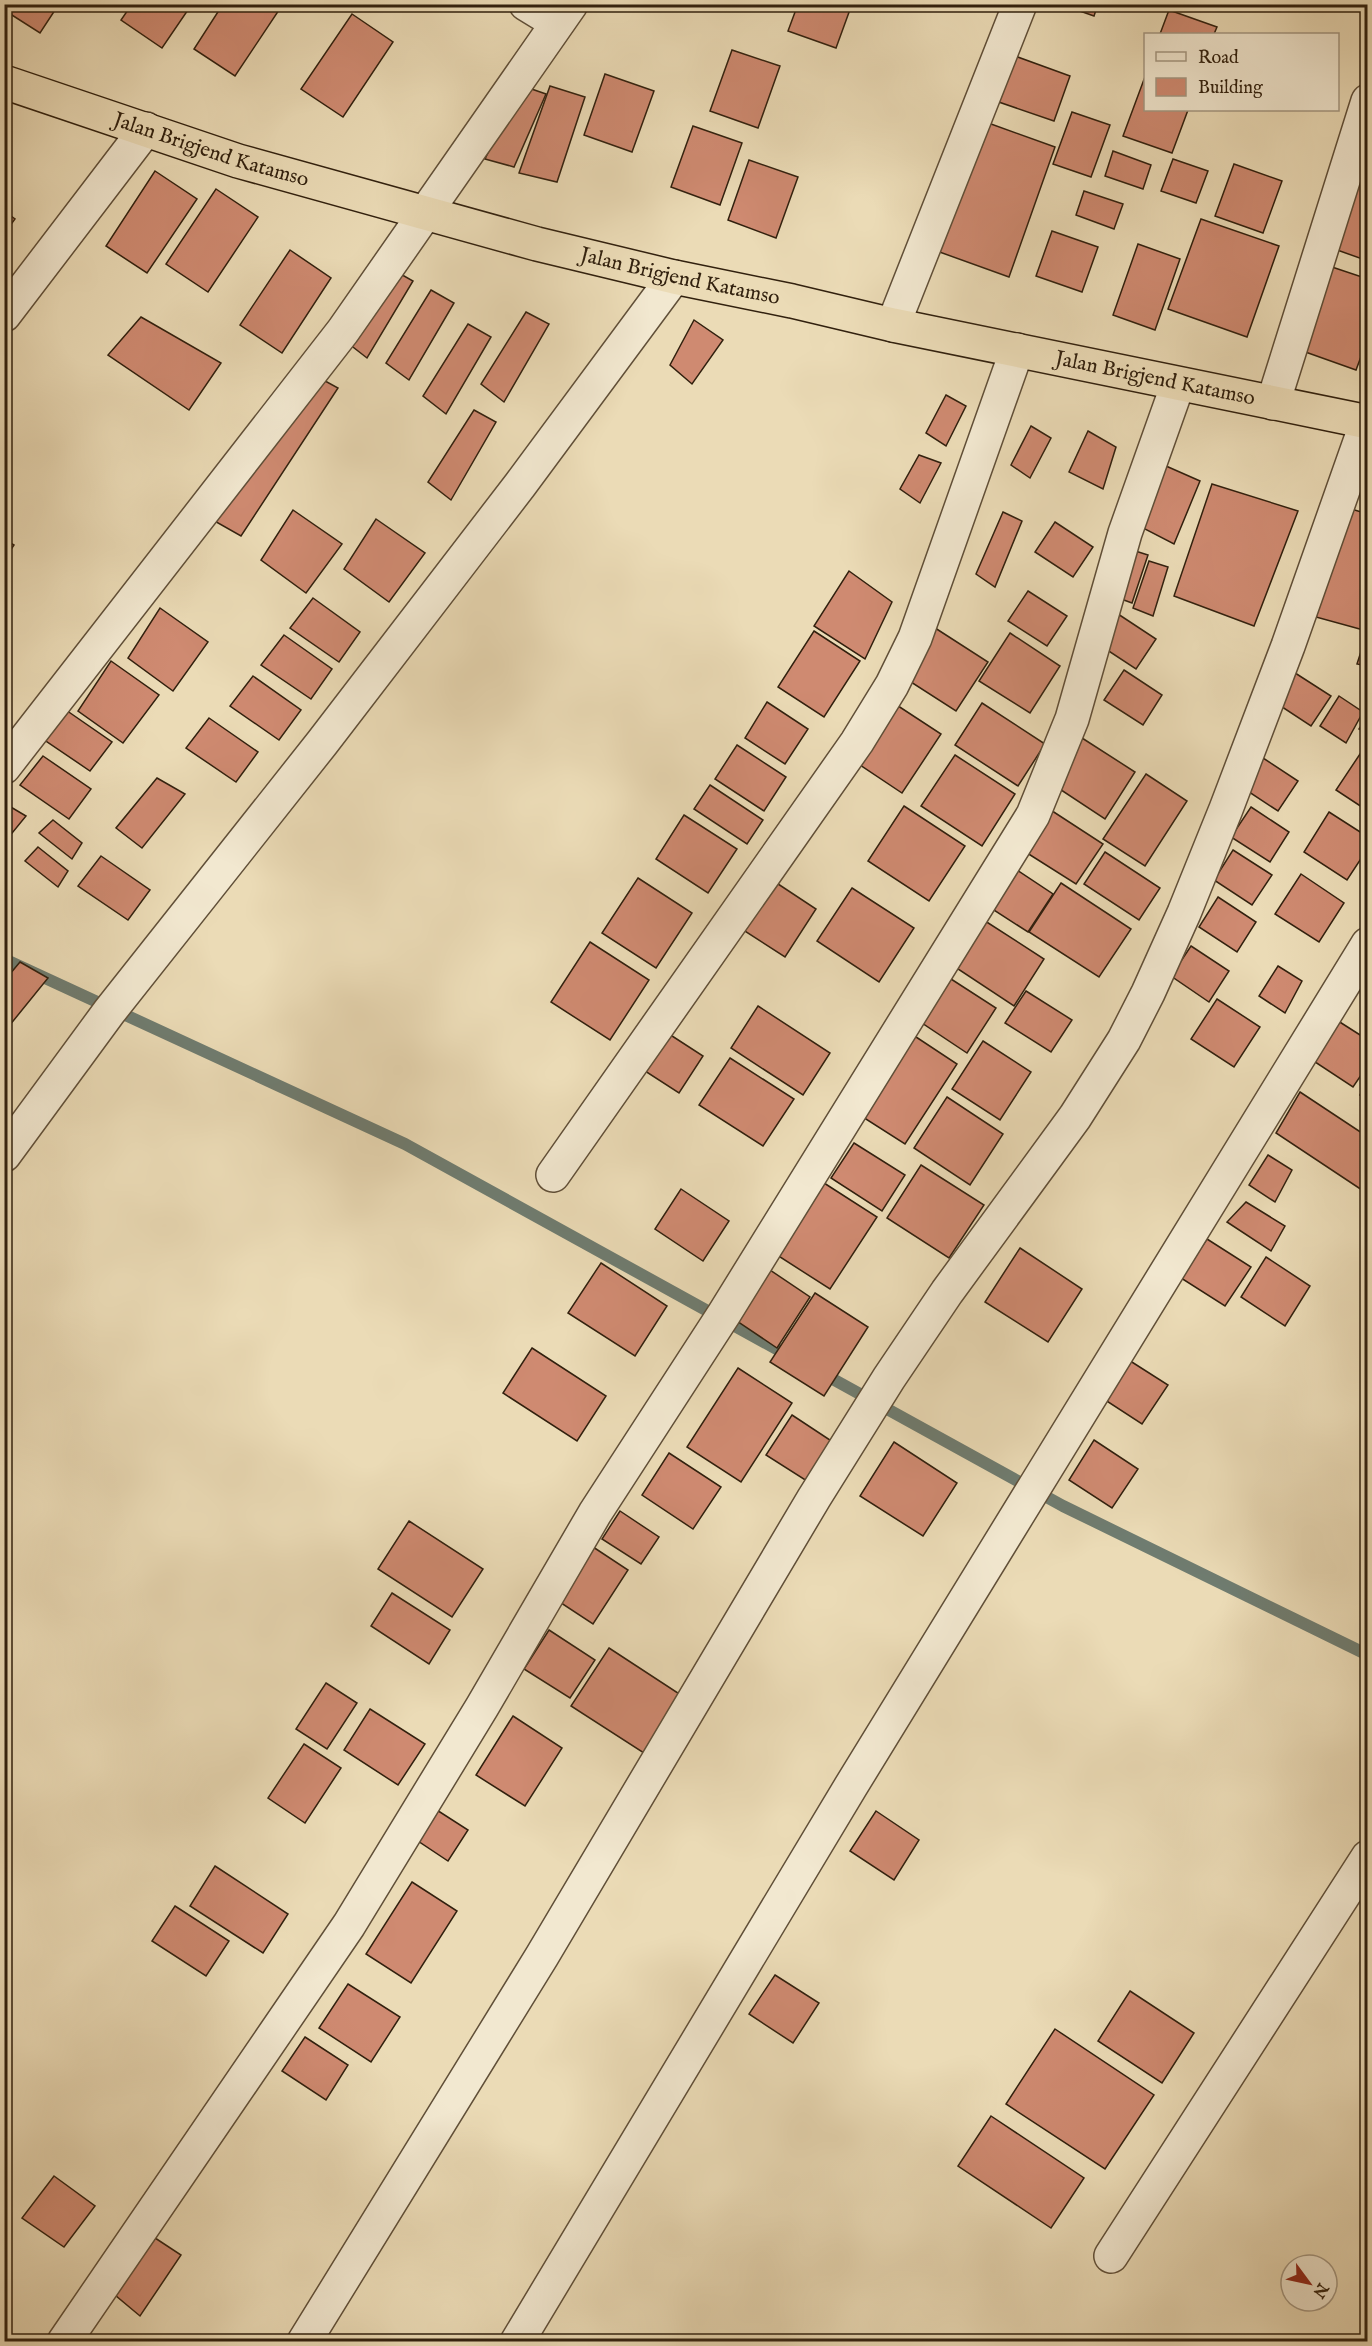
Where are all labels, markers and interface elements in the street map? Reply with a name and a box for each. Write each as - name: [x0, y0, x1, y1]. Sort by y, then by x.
- legend: [1144, 33, 1339, 111]
- text: Road: [1198, 47, 1239, 70]
- text: Building: [1198, 77, 1263, 100]
- street label: Jalan Brigjend Katamso: [108, 106, 312, 193]
- street label: Jalan Brigjend Katamso: [576, 241, 782, 312]
- street label: Jalan Brigjend Katamso: [1051, 345, 1258, 412]
- north arrow: [1279, 2253, 1339, 2313]
- text: N: [1308, 2278, 1333, 2301]

